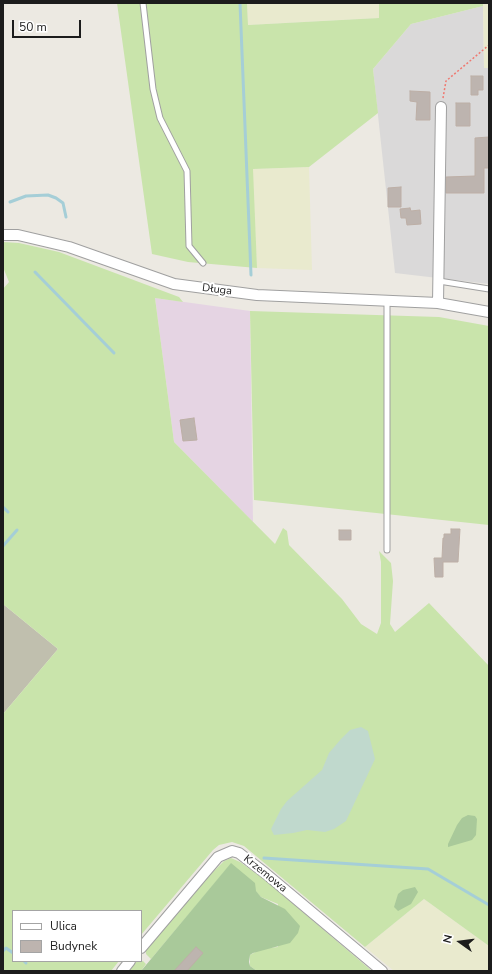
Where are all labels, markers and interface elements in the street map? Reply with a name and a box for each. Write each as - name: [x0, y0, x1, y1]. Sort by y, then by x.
- scale bar: [14, 12, 83, 38]
- text: 50 m: [19, 19, 47, 35]
- street label: Długa: [201, 282, 233, 298]
- street label: Krzemowa: [241, 852, 289, 896]
- legend: [12, 910, 142, 962]
- text: Ulica: [50, 918, 77, 934]
- north arrow: [440, 922, 480, 962]
- text: N: [440, 933, 456, 945]
- text: Budynek: [50, 938, 97, 954]

